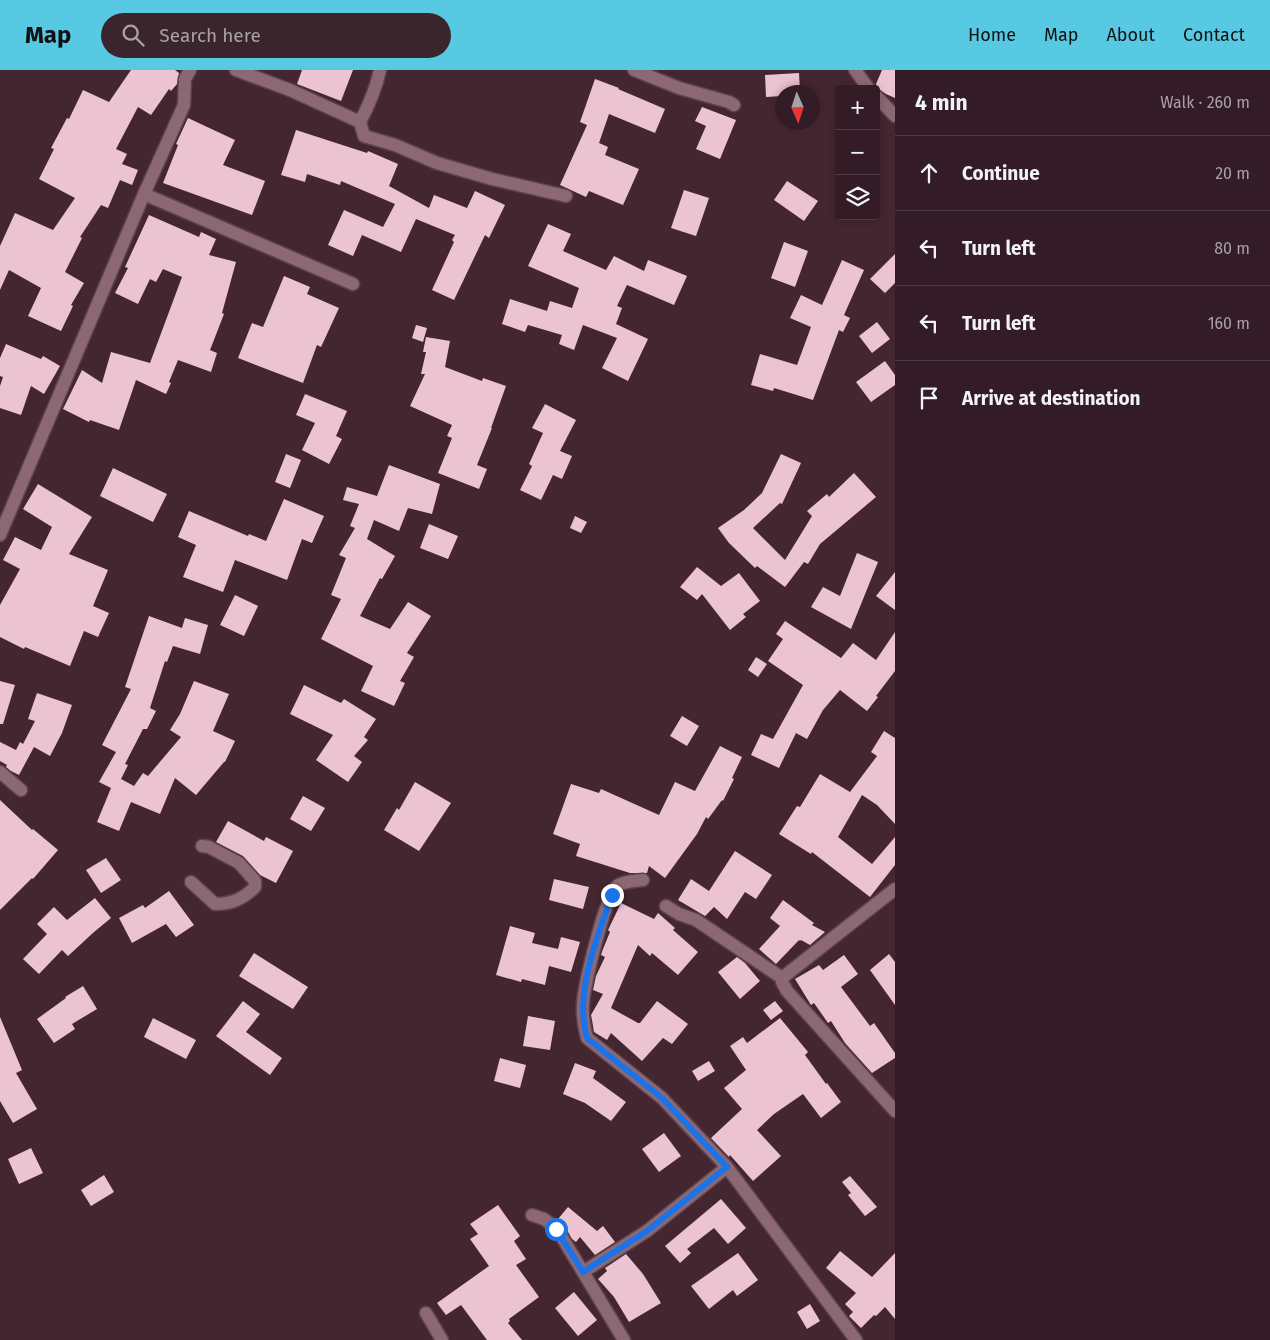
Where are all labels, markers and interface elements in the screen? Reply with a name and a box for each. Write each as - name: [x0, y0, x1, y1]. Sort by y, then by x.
- search box: [101, 13, 451, 58]
- text: Map: [25, 21, 71, 49]
- icon: search: [119, 21, 147, 49]
- text: Search here: [159, 24, 261, 47]
- text: Home: [968, 24, 1016, 46]
- text: Map: [1044, 24, 1078, 46]
- text: About: [1106, 24, 1155, 46]
- text: Contact: [1183, 24, 1245, 46]
- north arrow: [775, 85, 820, 130]
- map controls: [835, 85, 880, 220]
- button: +: [835, 85, 880, 130]
- text: 4 min: [915, 90, 968, 116]
- text: Walk · 260 m: [1160, 93, 1250, 112]
- button: −: [835, 130, 880, 175]
- icon: ahead: [915, 159, 943, 187]
- text: Continue: [962, 162, 1040, 185]
- text: 20 m: [1215, 164, 1250, 183]
- button: layers: [835, 175, 880, 220]
- icon: left: [915, 234, 943, 262]
- text: Turn left: [962, 237, 1036, 260]
- text: 80 m: [1214, 239, 1250, 258]
- icon: left: [915, 309, 943, 337]
- text: Turn left: [962, 312, 1036, 335]
- text: 160 m: [1208, 314, 1250, 333]
- icon: arrive: [915, 384, 943, 412]
- text: Arrive at destination: [962, 387, 1141, 410]
- route end: [601, 884, 624, 907]
- route start: [545, 1218, 568, 1241]

